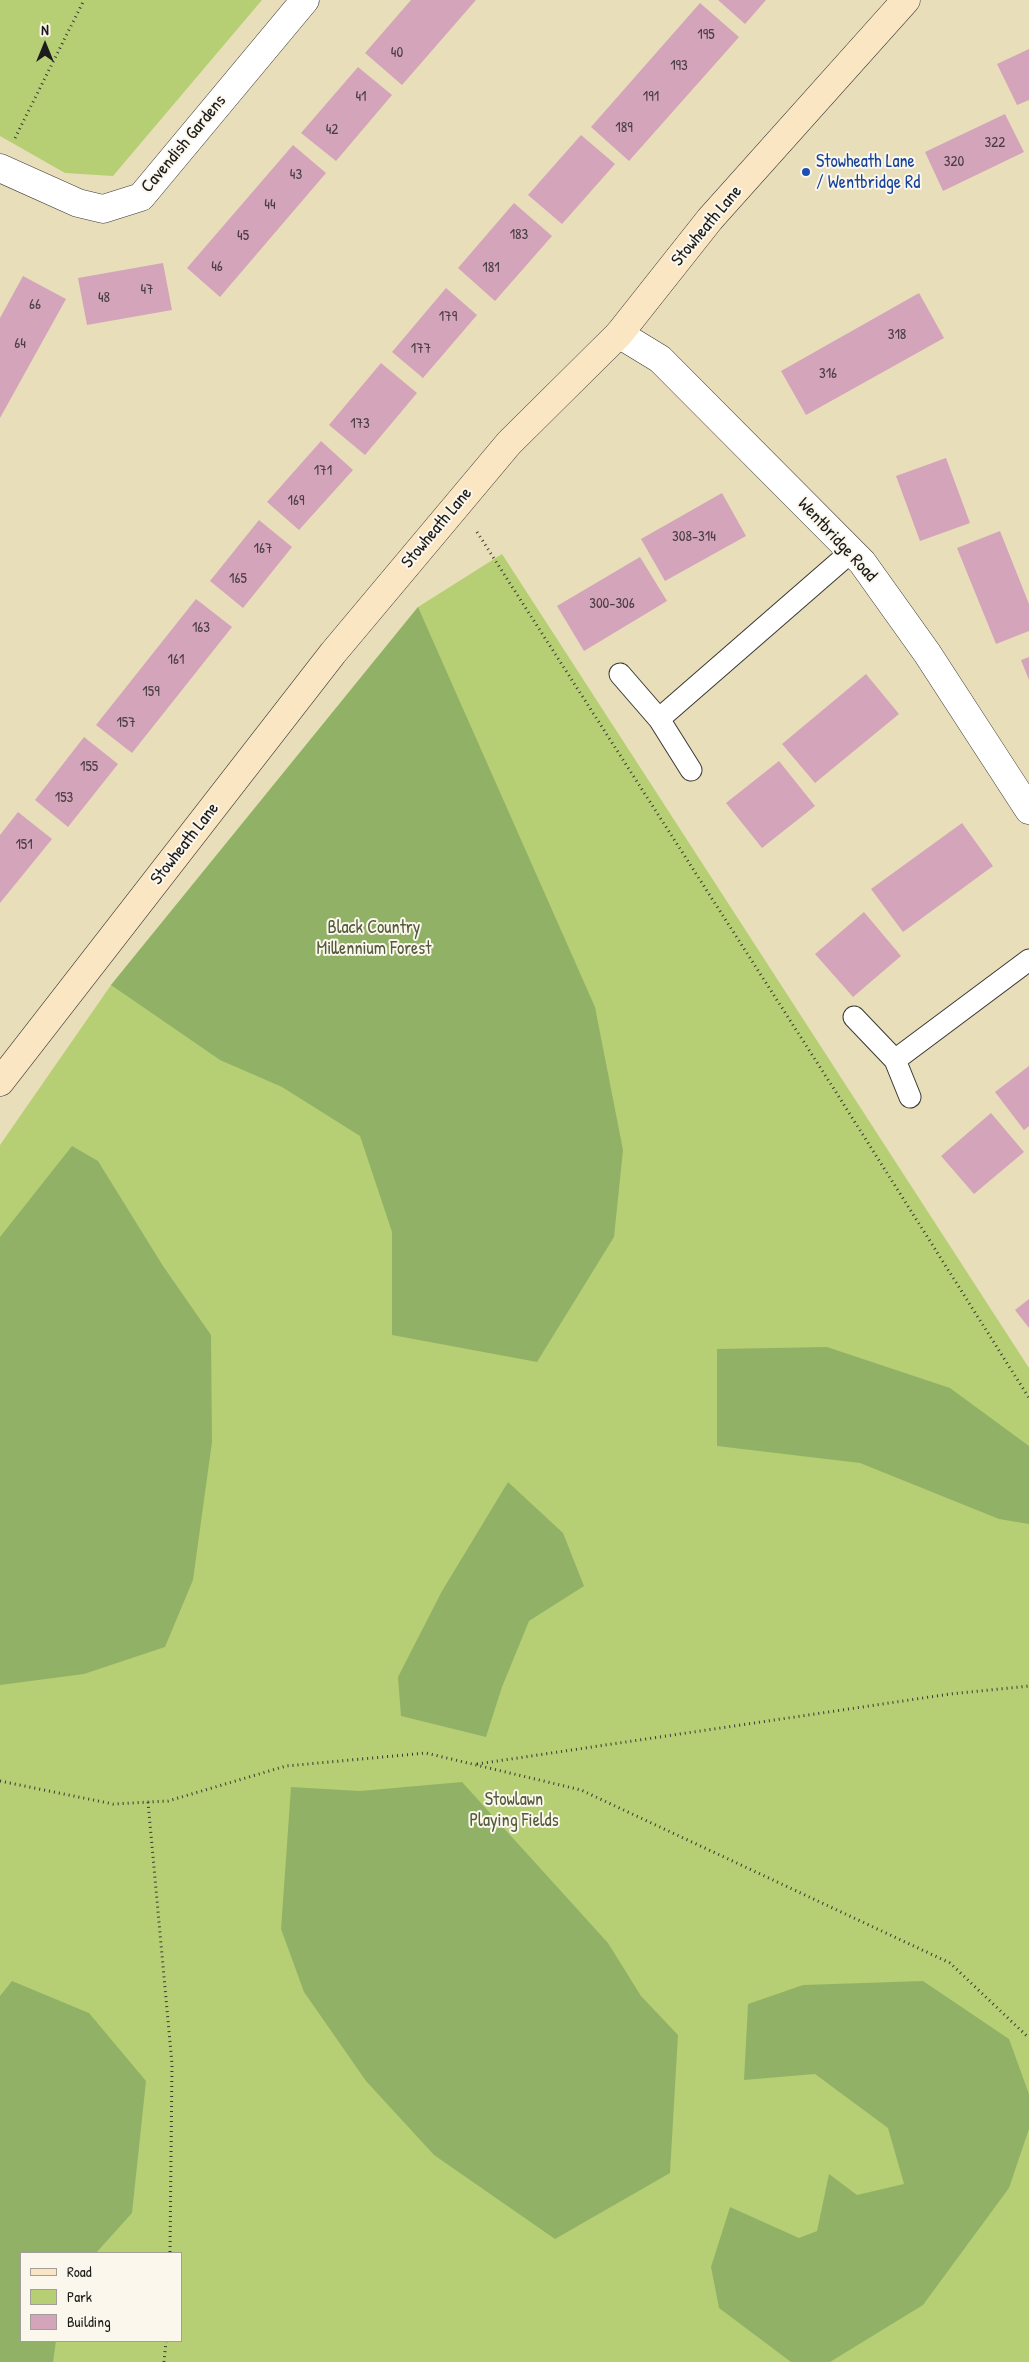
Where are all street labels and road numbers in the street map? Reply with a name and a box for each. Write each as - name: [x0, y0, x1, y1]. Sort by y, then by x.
- street label: Cavendish Gardens: [137, 91, 231, 197]
- street label: Stowheath Lane: [667, 181, 747, 271]
- street label: Stowheath Lane: [397, 483, 477, 573]
- street label: Wentbridge Road: [793, 494, 881, 586]
- street label: Stowheath Lane: [146, 798, 224, 890]

